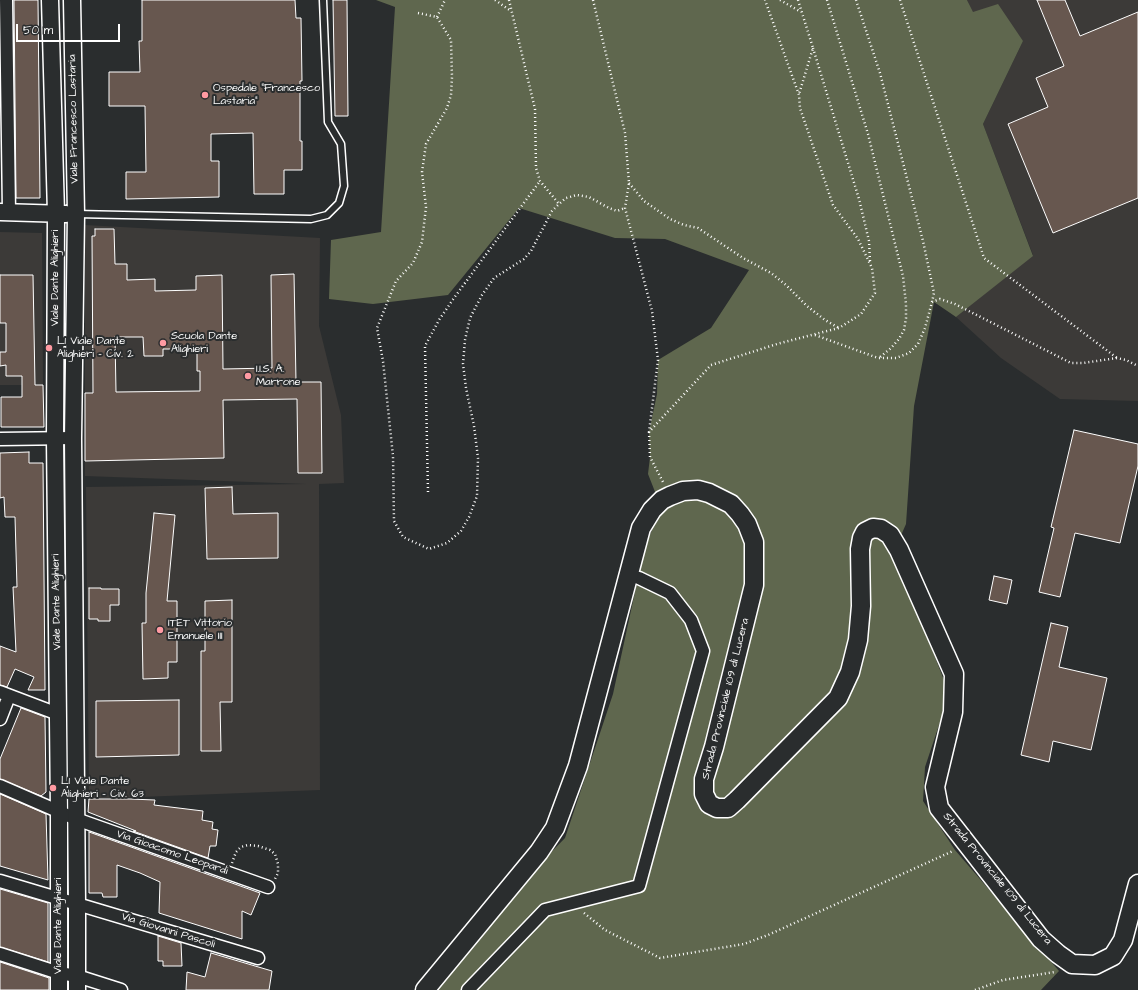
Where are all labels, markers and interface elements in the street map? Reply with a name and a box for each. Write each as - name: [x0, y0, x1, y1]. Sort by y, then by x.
- scale bar: [18, 16, 122, 42]
- text: 50 m: [23, 22, 53, 39]
- street label: Viale Francesco Lastaria: [66, 54, 82, 184]
- place label: Ospedale "Francesco Lastaria": [213, 82, 320, 108]
- marker: Ospedale "Francesco Lastaria": [200, 90, 210, 100]
- street label: Viale Dante Alighieri: [49, 230, 63, 326]
- place label: Scuola Dante Alighieri: [171, 330, 237, 356]
- place label: L1 Viale Dante Alighieri - Civ. 2: [57, 335, 134, 361]
- marker: Scuola Dante Alighieri: [158, 338, 168, 348]
- marker: L1 Viale Dante Alighieri - Civ. 2: [44, 343, 54, 353]
- place label: I.I.S. A. Marrone: [256, 363, 300, 389]
- marker: I.I.S. A. Marrone: [243, 371, 253, 381]
- street label: Viale Dante Alighieri: [50, 554, 64, 650]
- place label: ITET Vittorio Emanuele III: [168, 617, 232, 643]
- street label: Strada Provinciale 109 di Lucera: [700, 617, 752, 781]
- marker: ITET Vittorio Emanuele III: [155, 625, 165, 635]
- place label: L1 Viale Dante Alighieri - Civ. 63: [61, 775, 144, 801]
- marker: L1 Viale Dante Alighieri - Civ. 63: [48, 783, 58, 793]
- street label: Strada Provinciale 109 di Lucera: [940, 810, 1054, 948]
- street label: Via Gioacomo Leopardi: [115, 828, 229, 878]
- street label: Viale Dante Alighieri: [52, 878, 66, 974]
- street label: Via Giovanni Pascoli: [120, 910, 216, 952]

